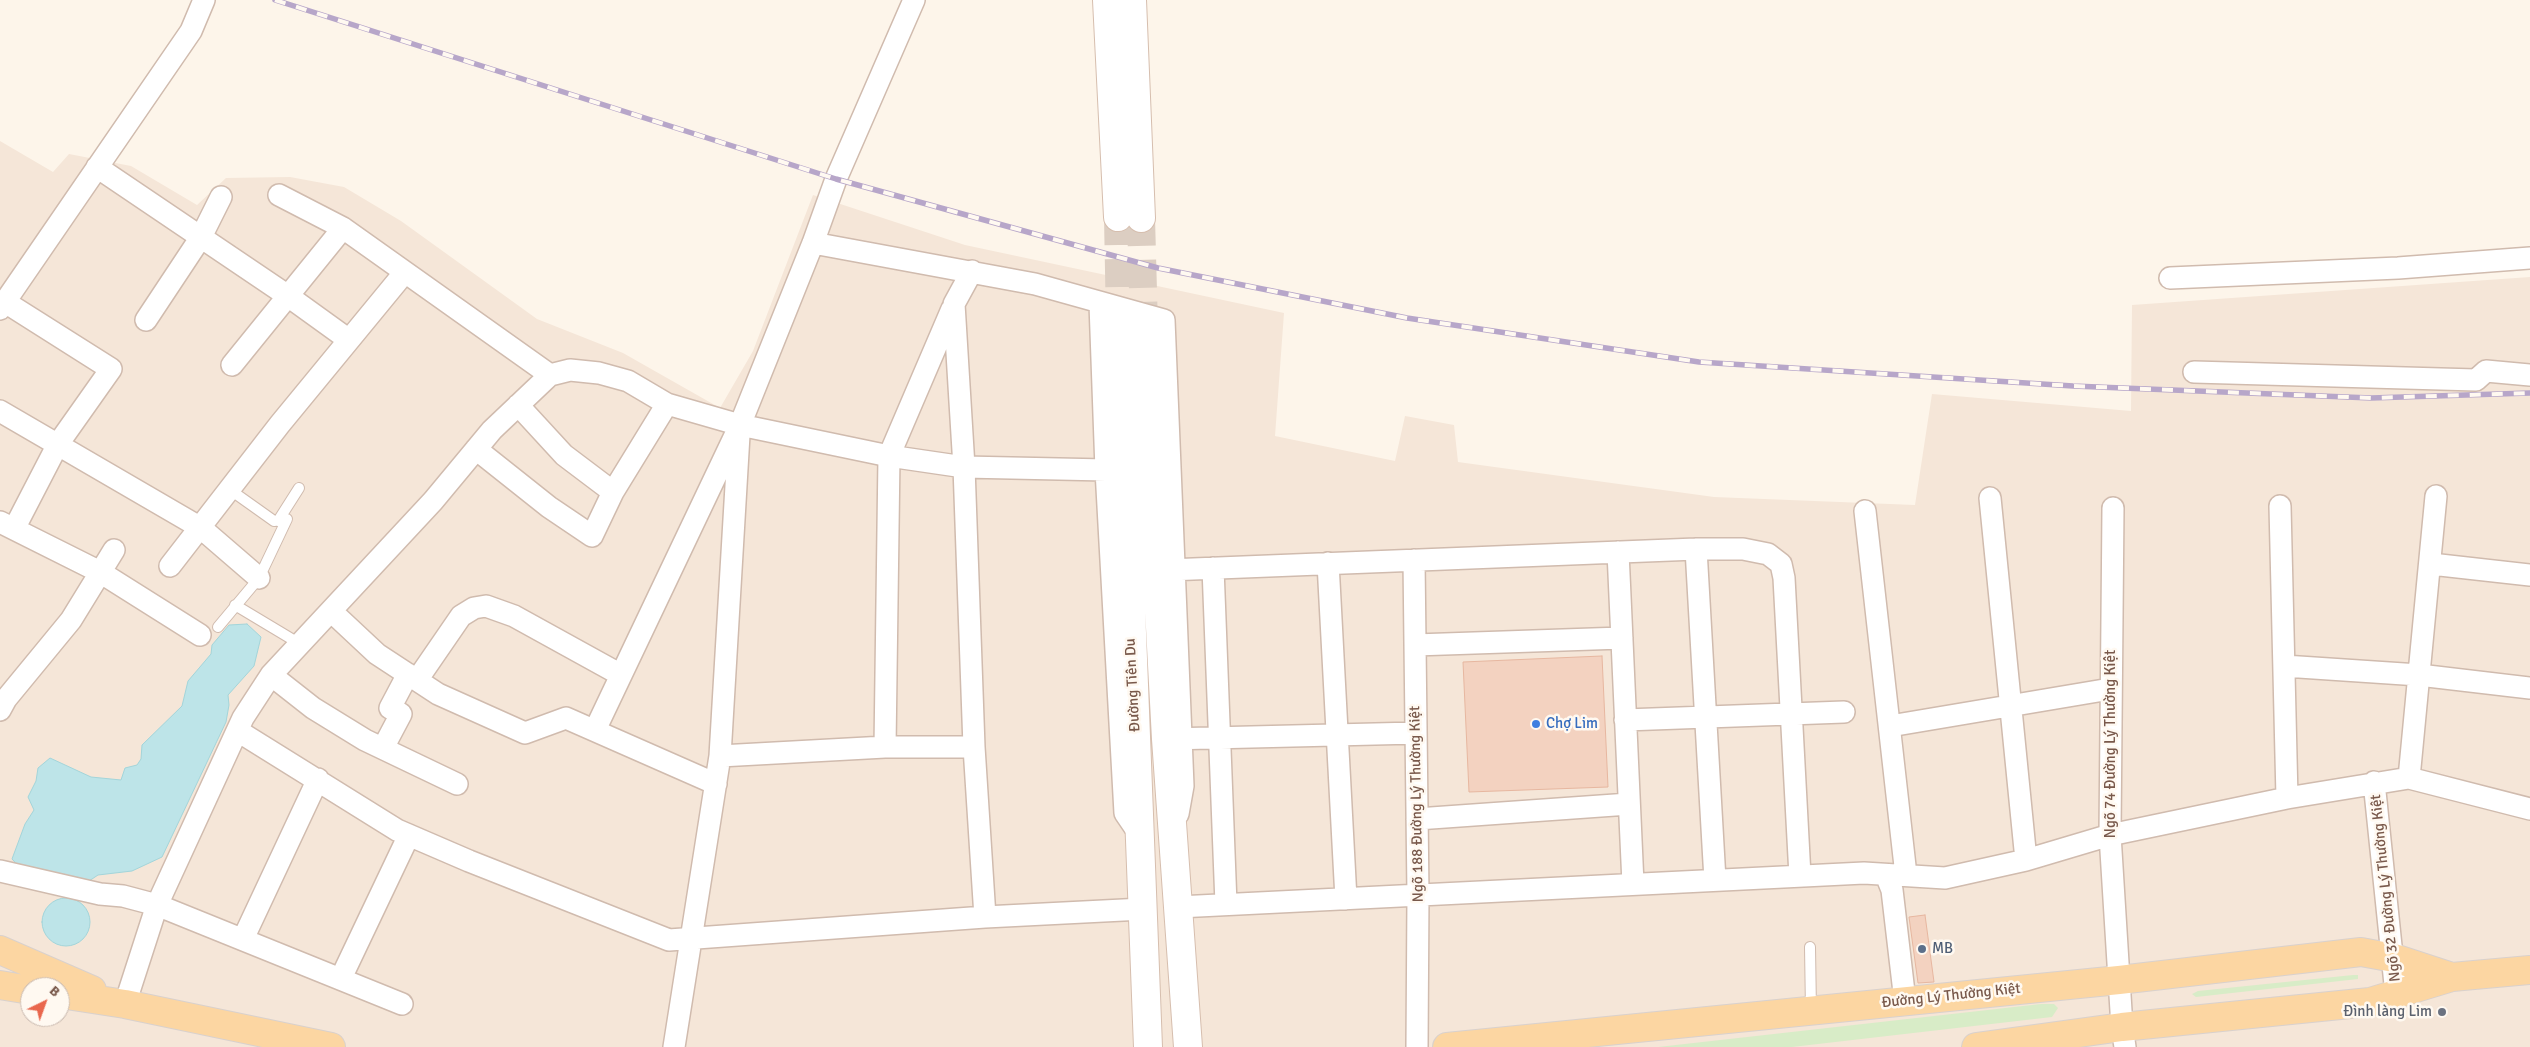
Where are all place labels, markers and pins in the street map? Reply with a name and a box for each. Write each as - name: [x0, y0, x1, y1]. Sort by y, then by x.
- place label: Chợ Lim: [1546, 715, 1598, 733]
- marker: Chợ Lim: [1530, 718, 1542, 730]
- place label: MB: [1932, 940, 1953, 958]
- marker: MB: [1916, 943, 1928, 955]
- place label: Đình làng Lim: [2343, 1003, 2432, 1021]
- marker: Đình làng Lim: [2436, 1006, 2448, 1018]

